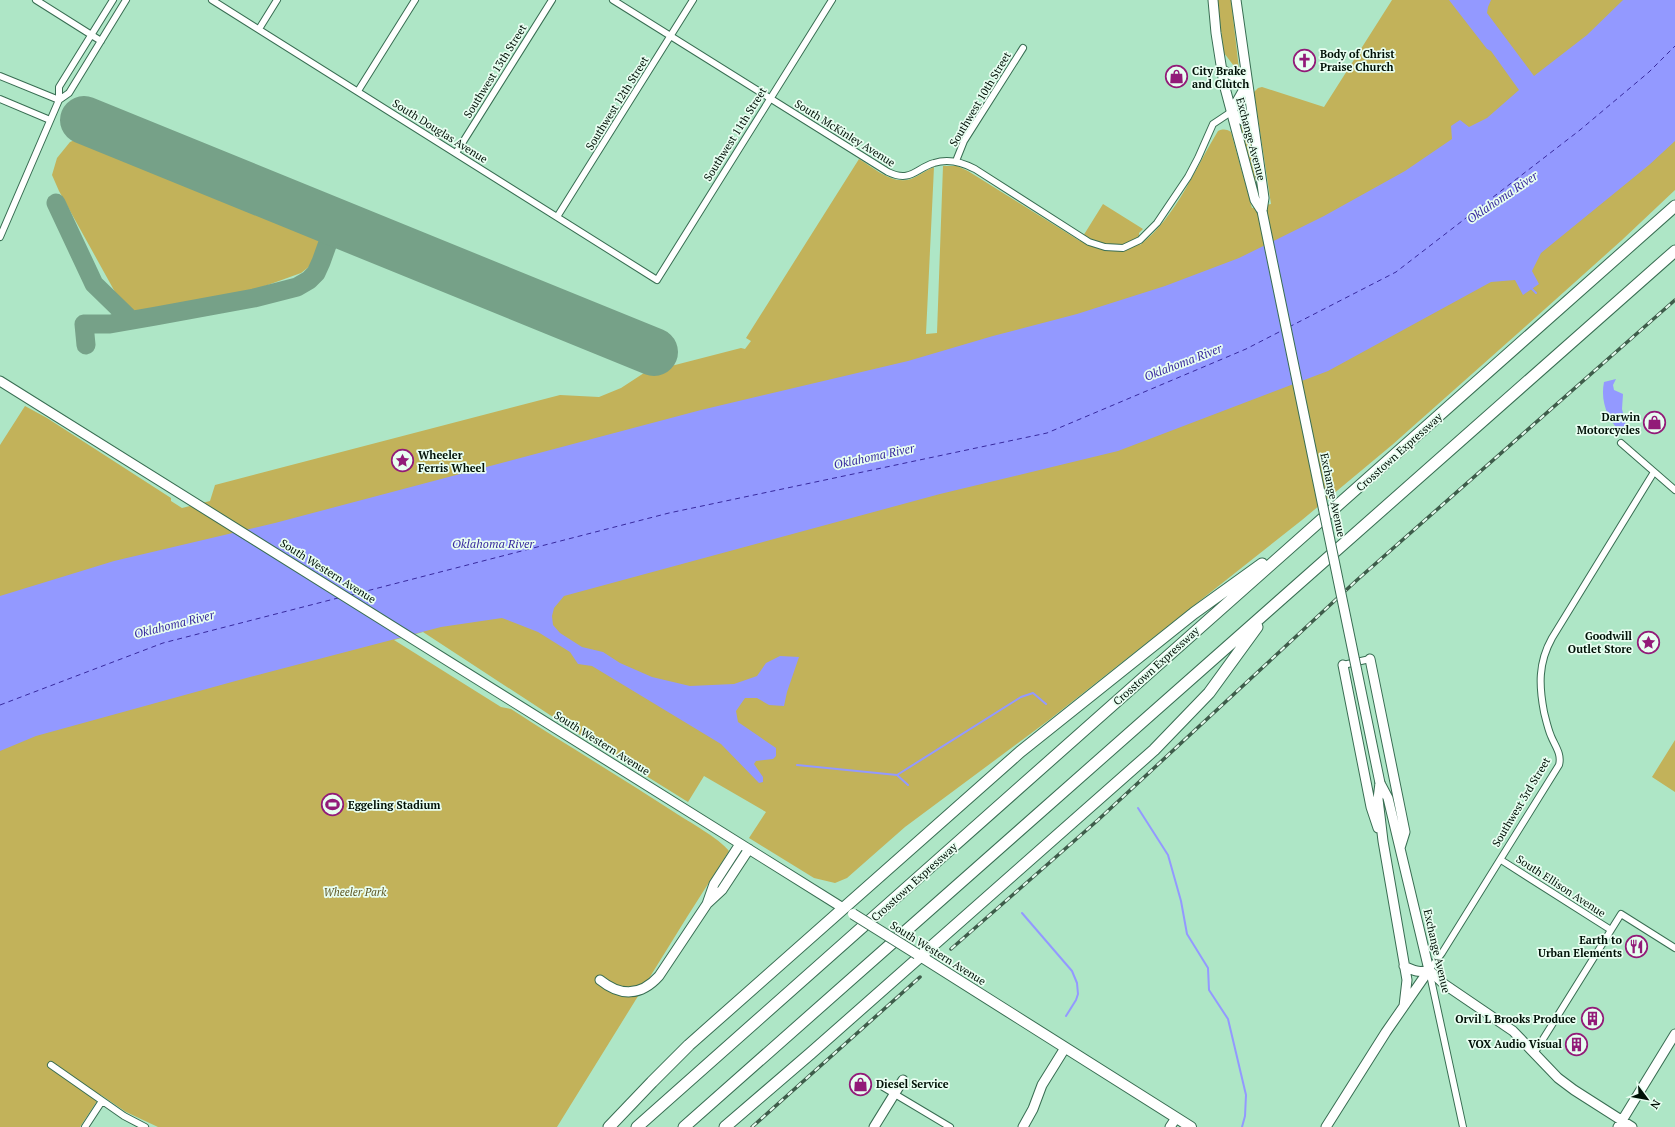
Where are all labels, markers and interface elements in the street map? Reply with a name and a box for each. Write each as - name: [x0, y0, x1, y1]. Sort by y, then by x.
- street label: Southwest 13th Street: [460, 21, 530, 121]
- church icon: Body of Christ Praise Church: [1292, 47, 1318, 73]
- place label: Body of Christ Praise Church: [1320, 47, 1395, 74]
- street label: Southwest 10th Street: [946, 49, 1014, 149]
- street label: Southwest 12th Street: [582, 53, 652, 153]
- shop icon: City Brake and Clutch: [1163, 64, 1189, 90]
- place label: City Brake and Clutch: [1192, 64, 1249, 91]
- street label: Southwest 11th Street: [700, 84, 770, 184]
- street label: South Douglas Avenue: [390, 96, 491, 166]
- street label: South McKinley Avenue: [792, 96, 898, 170]
- street label: Exchange Avenue: [1233, 96, 1269, 183]
- water label: Oklahoma River: [1464, 167, 1541, 226]
- water label: Oklahoma River: [1142, 340, 1225, 384]
- street label: Crosstown Expressway: [1353, 409, 1445, 494]
- place label: Darwin Motorcycles: [1577, 410, 1640, 437]
- shop icon: Darwin Motorcycles: [1642, 410, 1668, 436]
- water label: Oklahoma River: [832, 440, 917, 472]
- place icon: Wheeler Ferris Wheel: [389, 448, 415, 474]
- place label: Wheeler Ferris Wheel: [418, 448, 486, 475]
- street label: Exchange Avenue: [1317, 452, 1349, 539]
- street label: South Western Avenue: [278, 536, 379, 606]
- water label: Oklahoma River: [452, 536, 535, 551]
- water label: Oklahoma River: [132, 606, 217, 641]
- street label: Crosstown Expressway: [1110, 623, 1202, 708]
- place label: Goodwill Outlet Store: [1568, 629, 1632, 656]
- place icon: Goodwill Outlet Store: [1635, 629, 1661, 655]
- street label: South Western Avenue: [552, 708, 653, 778]
- street label: Southwest 3rd Street: [1489, 755, 1553, 849]
- sports icon: Eggeling Stadium: [320, 792, 346, 818]
- place label: Eggeling Stadium: [348, 798, 441, 812]
- street label: Crosstown Expressway: [868, 839, 960, 924]
- street label: South Ellison Avenue: [1514, 852, 1609, 920]
- park label: Wheeler Park: [324, 885, 387, 899]
- street label: Exchange Avenue: [1421, 908, 1454, 995]
- street label: South Western Avenue: [888, 918, 989, 988]
- place label: Earth to Urban Elements: [1538, 933, 1622, 960]
- restaurant icon: Earth to Urban Elements: [1624, 933, 1650, 959]
- building icon: Orvil L Brooks Produce: [1579, 1006, 1605, 1032]
- place label: Orvil L Brooks Produce: [1455, 1012, 1576, 1026]
- building icon: VOX Audio Visual: [1564, 1031, 1590, 1057]
- place label: VOX Audio Visual: [1468, 1037, 1562, 1051]
- shop icon: Diesel Service: [848, 1071, 874, 1097]
- place label: Diesel Service: [876, 1077, 949, 1091]
- north arrow: [1627, 1079, 1667, 1119]
- text: N: [1647, 1097, 1664, 1112]

